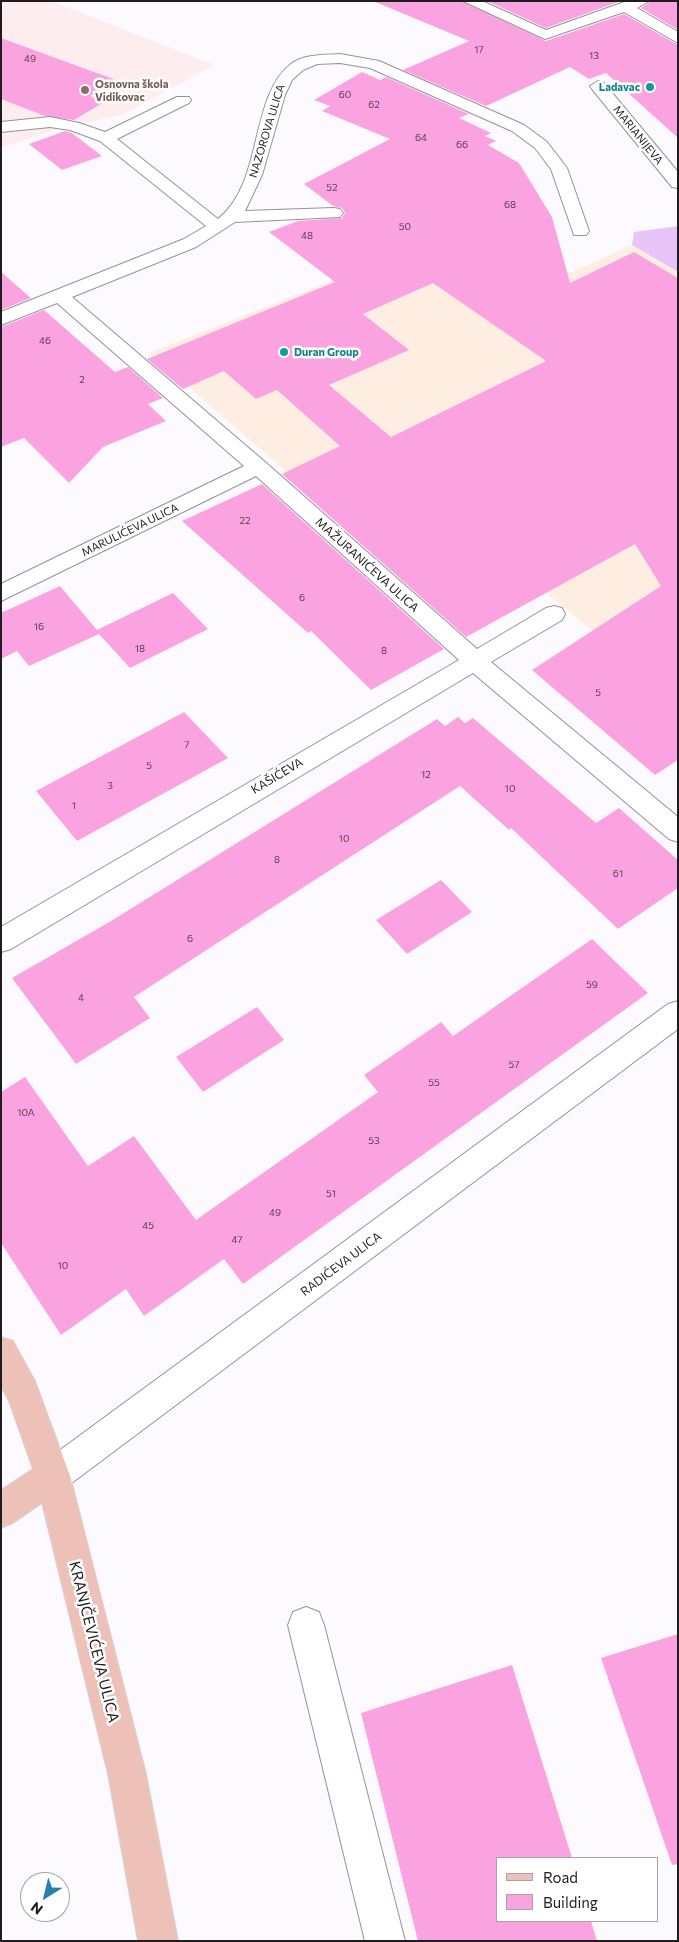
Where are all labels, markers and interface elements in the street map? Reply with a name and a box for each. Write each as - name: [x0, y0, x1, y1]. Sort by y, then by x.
- house number: 17: [474, 44, 484, 56]
- house number: 13: [589, 50, 599, 62]
- house number: 49: [24, 53, 36, 65]
- place label: Osnovna škola Vidikovac: [95, 77, 169, 103]
- place label: Ladavac: [599, 80, 640, 94]
- marker: Ladavac: [644, 81, 656, 93]
- street label: NAZOROVA ULICA: [247, 83, 287, 179]
- marker: Osnovna škola Vidikovac: [79, 84, 91, 96]
- house number: 60: [339, 89, 351, 101]
- house number: 62: [368, 99, 380, 111]
- street label: MARIANIJEVA: [610, 103, 666, 167]
- house number: 64: [415, 132, 427, 144]
- house number: 66: [456, 139, 468, 151]
- house number: 52: [326, 182, 338, 194]
- house number: 68: [504, 199, 516, 211]
- house number: 50: [399, 221, 411, 233]
- house number: 48: [301, 230, 313, 242]
- house number: 46: [39, 335, 51, 347]
- place label: Duran Group: [294, 345, 359, 359]
- marker: Duran Group: [278, 346, 290, 358]
- house number: 2: [79, 374, 85, 386]
- street label: MARULIĆEVA ULICA: [80, 501, 180, 559]
- house number: 22: [239, 515, 251, 527]
- street label: MAŽURANIĆEVA ULICA: [312, 515, 422, 615]
- house number: 6: [299, 592, 305, 604]
- house number: 16: [34, 621, 44, 633]
- house number: 18: [135, 643, 145, 655]
- house number: 8: [381, 645, 387, 657]
- house number: 5: [595, 687, 601, 699]
- house number: 7: [184, 739, 190, 751]
- street label: KAŠIĆEVA: [249, 755, 305, 797]
- house number: 5: [146, 760, 152, 772]
- house number: 12: [421, 769, 431, 781]
- house number: 3: [107, 780, 113, 792]
- house number: 10: [505, 783, 515, 795]
- house number: 1: [72, 800, 76, 812]
- house number: 10: [339, 833, 349, 845]
- house number: 8: [274, 854, 280, 866]
- house number: 61: [613, 868, 623, 880]
- house number: 6: [187, 933, 193, 945]
- house number: 59: [586, 979, 598, 991]
- house number: 4: [78, 992, 84, 1004]
- house number: 57: [508, 1059, 520, 1071]
- house number: 55: [428, 1077, 440, 1089]
- house number: 10A: [17, 1107, 35, 1119]
- house number: 53: [368, 1135, 380, 1147]
- house number: 51: [326, 1188, 336, 1200]
- house number: 49: [269, 1207, 281, 1219]
- house number: 45: [142, 1220, 154, 1232]
- street label: RADIĆEVA ULICA: [298, 1229, 384, 1299]
- house number: 47: [231, 1234, 243, 1246]
- house number: 10: [58, 1260, 68, 1272]
- street label: KRANJČEVIĆEVA ULICA: [65, 1559, 123, 1725]
- legend: [497, 1857, 659, 1922]
- text: Road: [543, 1868, 578, 1886]
- north arrow: [20, 1872, 70, 1922]
- text: Building: [543, 1893, 598, 1911]
- text: N: [27, 1899, 46, 1919]

